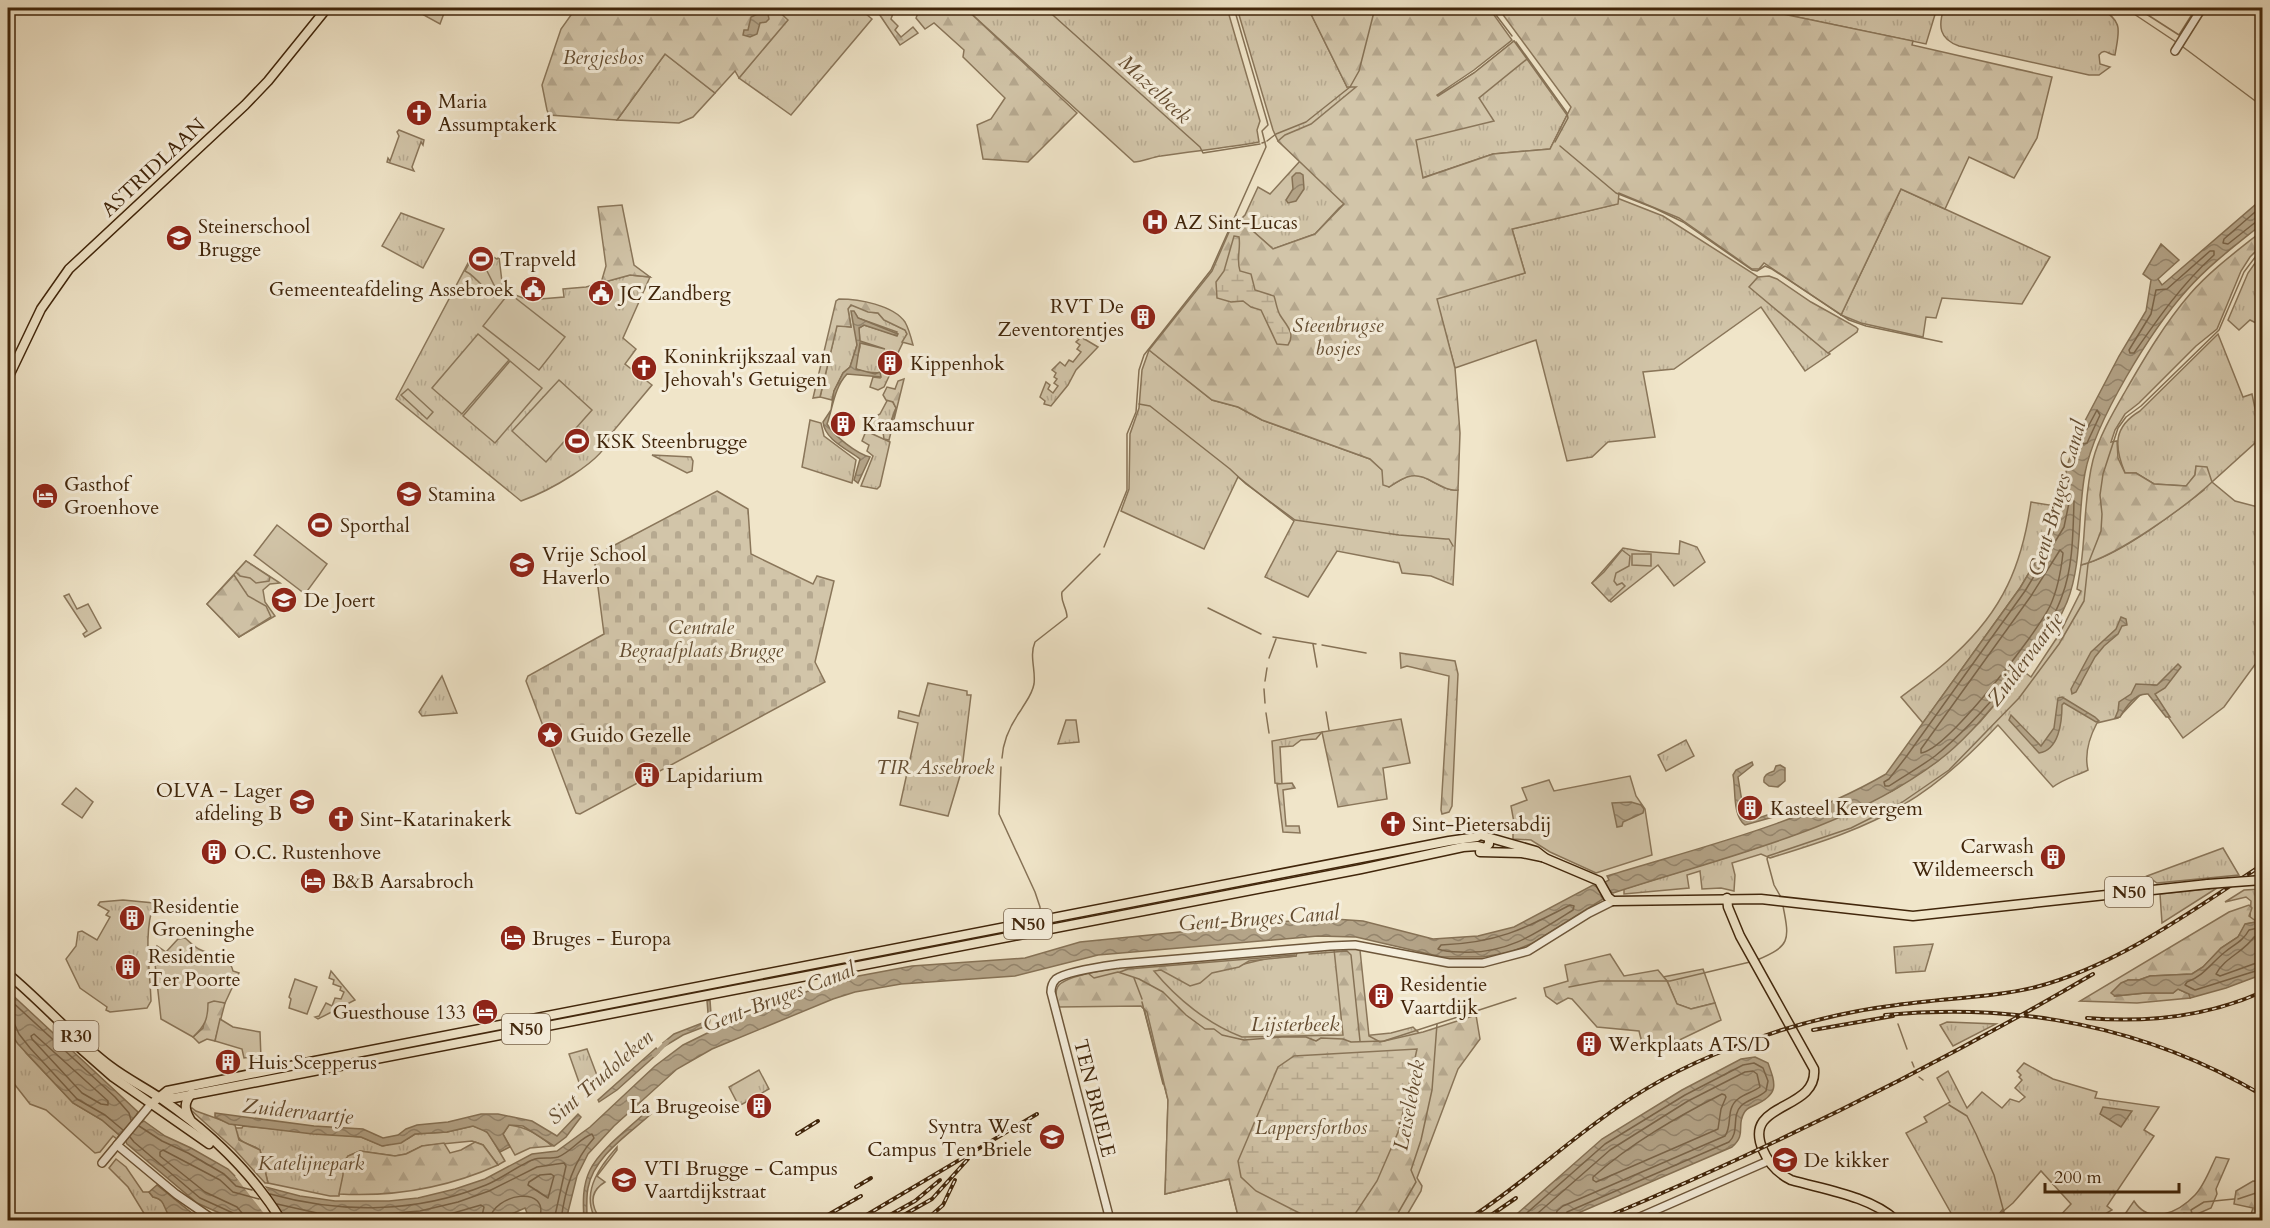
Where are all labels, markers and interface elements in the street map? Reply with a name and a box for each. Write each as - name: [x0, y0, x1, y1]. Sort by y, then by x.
- park label: Bergjesbos: [563, 44, 644, 71]
- water label: Mazelbeek: [1112, 48, 1198, 131]
- place label: Maria Assumptakerk: [438, 88, 557, 138]
- church icon: Maria Assumptakerk: [404, 98, 434, 128]
- street label: ASTRIDLAAN: [95, 112, 211, 223]
- hospital icon: AZ Sint-Lucas: [1140, 207, 1170, 237]
- place label: AZ Sint-Lucas: [1174, 209, 1298, 236]
- place label: Steinerschool Brugge: [198, 213, 310, 263]
- school or university icon: Steinerschool Brugge: [164, 223, 194, 253]
- sports icon: Trapveld: [466, 244, 496, 274]
- place label: Trapveld: [500, 246, 577, 273]
- public building icon: Gemeenteafdeling Assebroek: [518, 274, 548, 304]
- place label: Gemeenteafdeling Assebroek: [269, 276, 514, 303]
- public building icon: JC Zandberg: [586, 278, 616, 308]
- place label: JC Zandberg: [617, 280, 731, 307]
- place label: RVT De Zeventorentjes: [997, 293, 1124, 343]
- building icon: RVT De Zeventorentjes: [1128, 302, 1158, 332]
- park label: Steenbrugse bosjes: [1293, 312, 1384, 362]
- place label: Koninkrijkszaal van Jehovah's Getuigen: [661, 343, 832, 393]
- building icon: Kippenhok: [875, 348, 905, 378]
- place label: Kippenhok: [910, 350, 1005, 377]
- church icon: Koninkrijkszaal van Jehovah's Getuigen: [629, 353, 659, 383]
- building icon: Kraamschuur: [828, 409, 858, 439]
- place label: Kraamschuur: [862, 411, 975, 438]
- water label: Gent-Bruges Canal: [2021, 416, 2094, 580]
- sports icon: KSK Steenbrugge: [562, 426, 592, 456]
- place label: KSK Steenbrugge: [596, 428, 748, 455]
- place label: Gasthof Groenhove: [64, 471, 159, 521]
- school or university icon: Stamina: [394, 479, 424, 509]
- hotel icon: Gasthof Groenhove: [30, 481, 60, 511]
- place label: Stamina: [428, 481, 496, 508]
- sports icon: Sporthal: [305, 510, 335, 540]
- place label: Sporthal: [340, 512, 410, 539]
- place label: Vrije School Haverlo: [542, 541, 647, 591]
- school or university icon: Vrije School Haverlo: [507, 550, 537, 580]
- school or university icon: De Joert: [269, 585, 299, 615]
- place label: De Joert: [304, 587, 376, 614]
- water label: Zuidervaartje: [1980, 606, 2071, 712]
- park label: Centrale Begraafplaats Brugge: [619, 614, 783, 664]
- place icon: Guido Gezelle: [535, 720, 565, 750]
- place label: Guido Gezelle: [570, 722, 691, 749]
- park label: TIR Assebroek: [876, 754, 994, 781]
- building icon: Lapidarium: [632, 760, 662, 790]
- place label: Lapidarium: [666, 762, 763, 789]
- place label: OLVA - Lager afdeling B: [156, 777, 283, 827]
- school or university icon: OLVA - Lager afdeling B: [287, 787, 317, 817]
- building icon: Kasteel Kevergem: [1735, 793, 1765, 823]
- place label: Kasteel Kevergem: [1770, 795, 1923, 822]
- church icon: Sint-Katarinakerk: [326, 804, 356, 834]
- place label: Sint-Katarinakerk: [360, 806, 512, 833]
- church icon: Sint-Pietersabdij: [1378, 809, 1408, 839]
- place label: Sint-Pietersabdij: [1412, 811, 1551, 838]
- place label: Carwash Wildemeersch: [1911, 833, 2034, 883]
- building icon: O.C. Rustenhove: [199, 837, 229, 867]
- place label: O.C. Rustenhove: [234, 839, 381, 866]
- building icon: Carwash Wildemeersch: [2038, 842, 2068, 872]
- hotel icon: B&B Aarsabroch: [298, 866, 328, 896]
- place label: B&B Aarsabroch: [332, 868, 474, 895]
- road number: N50: [2105, 877, 2153, 907]
- place label: Residentie Groeninghe: [152, 893, 255, 943]
- water label: Gent-Bruges Canal: [1178, 898, 1342, 939]
- building icon: Residentie Groeninghe: [117, 903, 147, 933]
- road number: N50: [1004, 909, 1052, 939]
- hotel icon: Bruges - Europa: [498, 923, 528, 953]
- place label: Bruges - Europa: [532, 925, 672, 952]
- place label: Residentie Ter Poorte: [148, 943, 241, 993]
- building icon: Residentie Ter Poorte: [113, 952, 143, 982]
- water label: Gent-Bruges Canal: [699, 955, 861, 1040]
- place label: Residentie Vaartdijk: [1400, 971, 1487, 1021]
- building icon: Residentie Vaartdijk: [1366, 981, 1396, 1011]
- hotel icon: Guesthouse 133: [470, 997, 500, 1027]
- place label: Guesthouse 133: [332, 999, 466, 1026]
- water label: Lijsterbeek: [1251, 1010, 1340, 1039]
- road number: N50: [502, 1014, 550, 1044]
- road number: R30: [54, 1021, 98, 1051]
- water label: Sint Trudoleken: [541, 1023, 660, 1131]
- building icon: Werkplaats ATS/D: [1574, 1029, 1604, 1059]
- place label: Werkplaats ATS/D: [1607, 1031, 1770, 1058]
- street label: TEN BRIELE: [1067, 1036, 1122, 1160]
- building icon: Huis Scepperus: [213, 1047, 243, 1077]
- place label: Huis Scepperus: [248, 1049, 377, 1076]
- water label: Leiselebeek: [1386, 1057, 1433, 1153]
- water label: Zuidervaartje: [241, 1091, 356, 1132]
- building icon: La Brugeoise: [744, 1091, 774, 1121]
- place label: La Brugeoise: [630, 1093, 740, 1120]
- place label: Syntra West Campus Ten Briele: [867, 1113, 1033, 1163]
- park label: Lappersfortbos: [1255, 1114, 1368, 1141]
- school or university icon: Syntra West Campus Ten Briele: [1037, 1122, 1067, 1152]
- school or university icon: De kikker: [1770, 1145, 1800, 1175]
- place label: De kikker: [1804, 1147, 1890, 1174]
- park label: Katelijnepark: [258, 1150, 364, 1177]
- place label: VTI Brugge - Campus Vaartdijkstraat: [644, 1155, 838, 1205]
- scale bar: [2045, 1156, 2178, 1194]
- school or university icon: VTI Brugge - Campus Vaartdijkstraat: [609, 1165, 639, 1195]
- text: 200 m: [2054, 1165, 2102, 1190]

